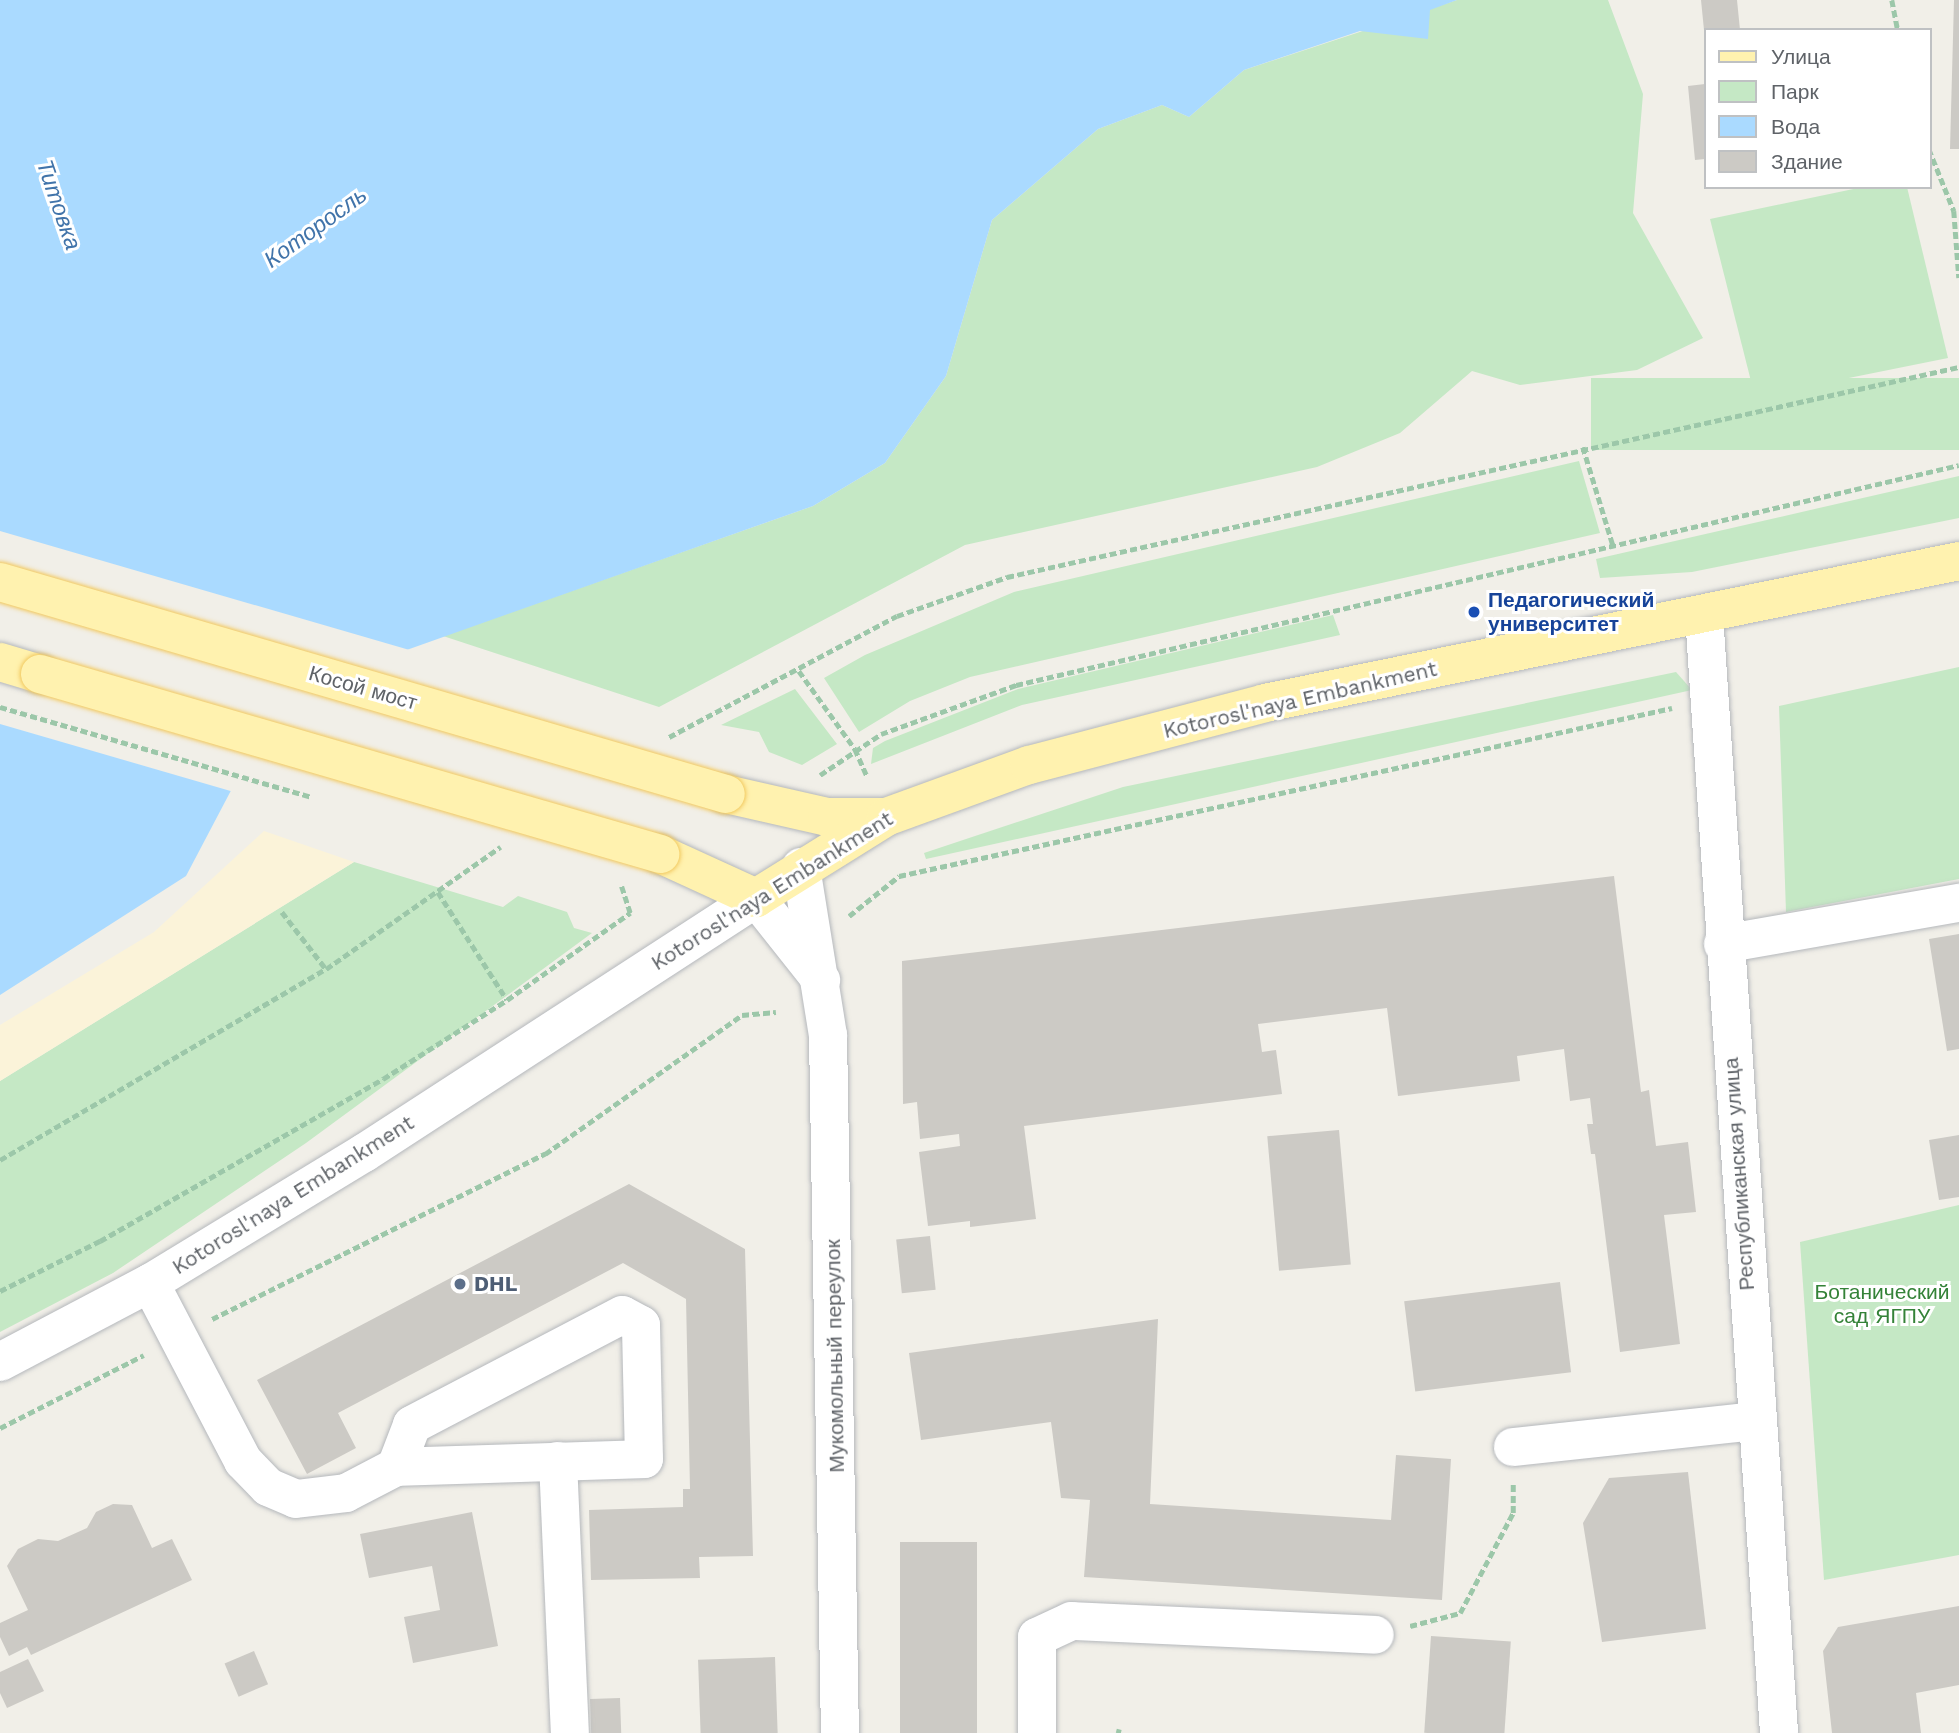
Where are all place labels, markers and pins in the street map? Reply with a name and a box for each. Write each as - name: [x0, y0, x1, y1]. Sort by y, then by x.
- place label: Педагогический университет: [1488, 587, 1654, 637]
- marker: Педагогический университет: [1466, 604, 1482, 620]
- place label: DHL: [474, 1271, 517, 1297]
- marker: DHL: [452, 1276, 468, 1292]

